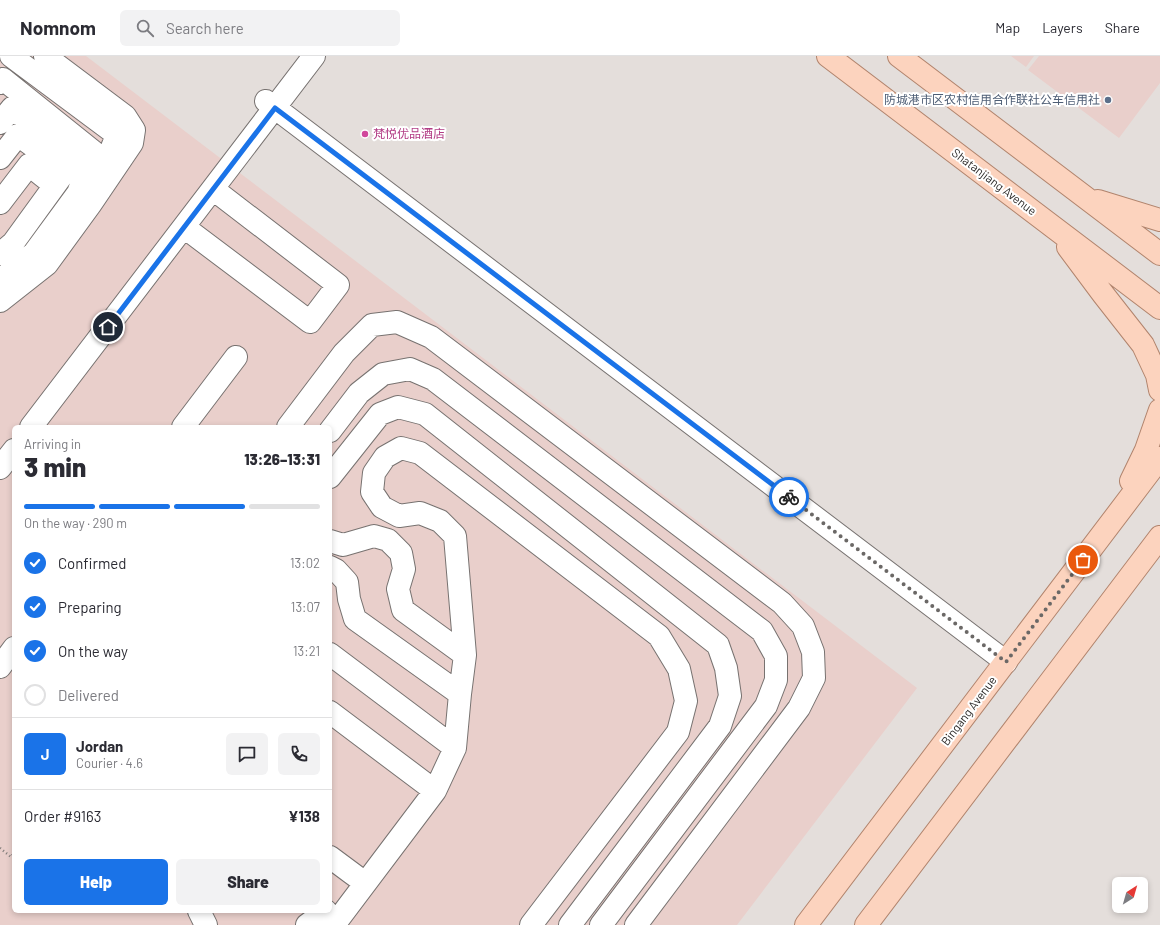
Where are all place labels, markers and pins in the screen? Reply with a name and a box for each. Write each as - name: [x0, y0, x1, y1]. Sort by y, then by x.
- place label: 防城港市区农村信用合作联社公车信用社: [884, 92, 1100, 106]
- marker: 防城港市区农村信用合作联社公车信用社: [1103, 95, 1113, 105]
- place label: 梵悦优品酒店: [373, 126, 445, 140]
- marker: 梵悦优品酒店: [360, 129, 370, 139]
- pin: [91, 310, 125, 344]
- pin: [1066, 543, 1100, 577]

